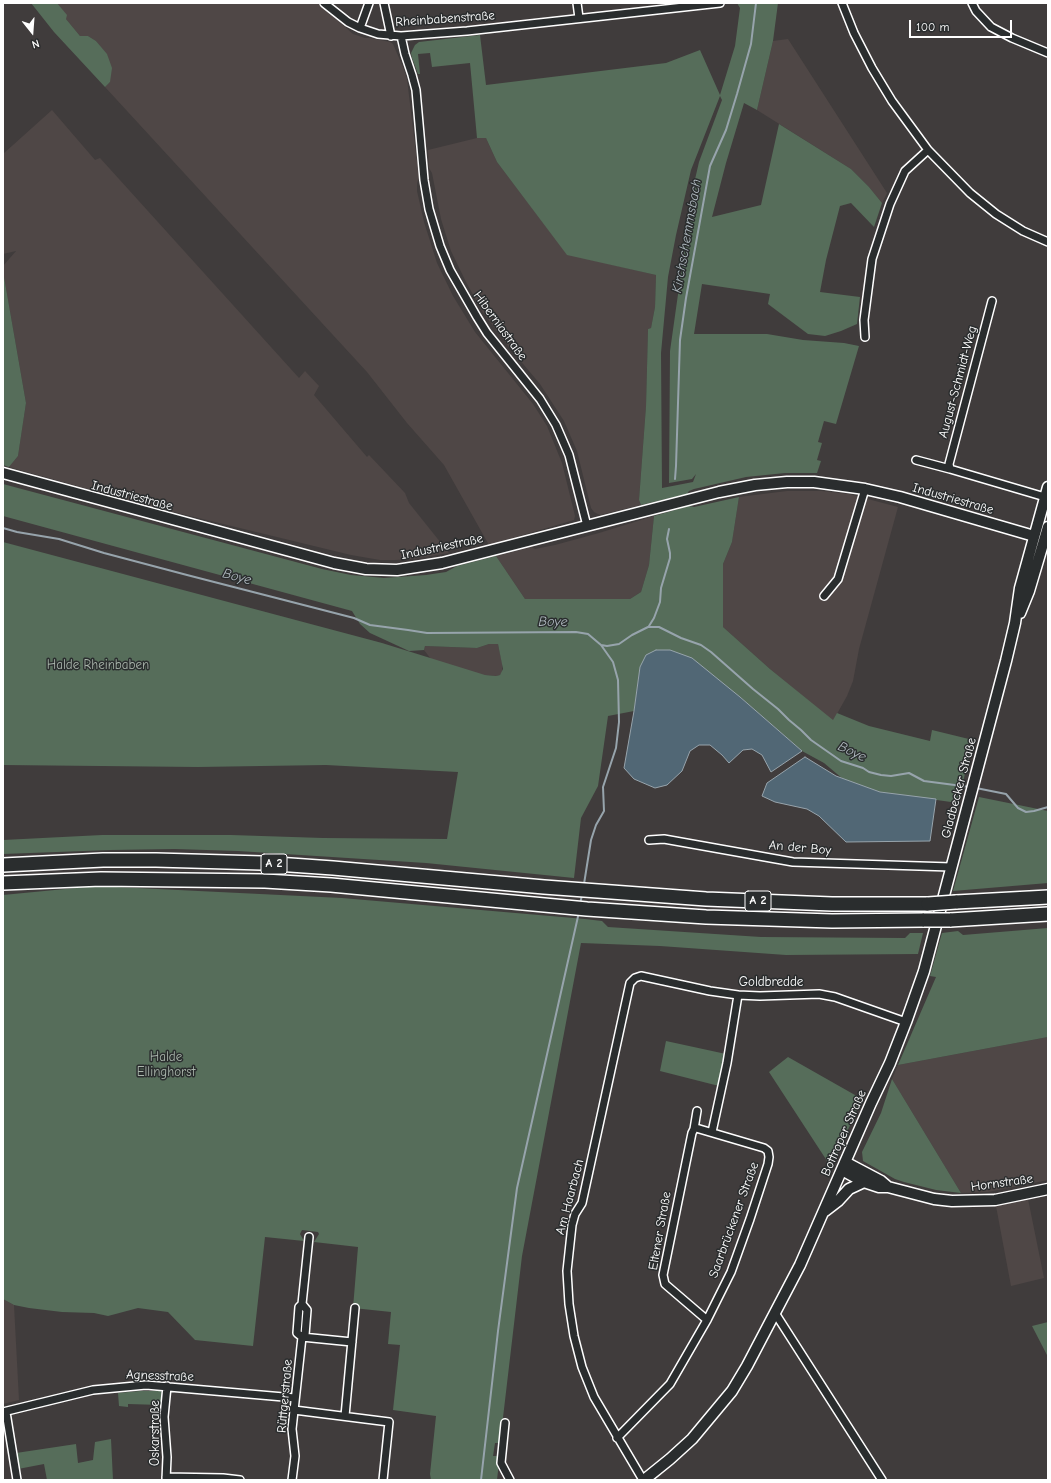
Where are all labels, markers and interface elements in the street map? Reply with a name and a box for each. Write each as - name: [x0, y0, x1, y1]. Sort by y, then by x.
- street label: Rheinbabenstraße: [395, 8, 495, 30]
- north arrow: [12, 12, 52, 52]
- scale bar: [911, 12, 1014, 38]
- text: 100 m: [916, 20, 949, 34]
- text: N: [30, 37, 41, 51]
- water label: Kirchschemmsbach: [669, 178, 705, 294]
- street label: Hiberniastraße: [470, 288, 530, 364]
- street label: August-Schmidt-Weg: [936, 324, 980, 440]
- street label: Industriestraße: [90, 478, 174, 514]
- street label: Industriestraße: [911, 480, 995, 518]
- street label: Industriestraße: [399, 531, 485, 563]
- water label: Boye: [221, 565, 253, 589]
- water label: Boye: [538, 613, 568, 631]
- park label: Halde Rheinbaben: [47, 657, 149, 673]
- street label: Gladbecker Straße: [938, 736, 980, 840]
- water label: Boye: [835, 738, 869, 766]
- street label: An der Boy: [768, 837, 832, 859]
- road number: A 2: [261, 854, 287, 874]
- road number: A 2: [745, 891, 771, 911]
- street label: Goldbredde: [739, 974, 803, 990]
- park label: Halde Ellinghorst: [137, 1049, 195, 1080]
- street label: Bottroper Straße: [818, 1087, 870, 1179]
- street label: Am Haarbach: [552, 1158, 588, 1236]
- street label: Saarbrückener Straße: [706, 1160, 762, 1280]
- street label: Hornstraße: [970, 1171, 1034, 1195]
- street label: Eltener Straße: [645, 1190, 675, 1272]
- street label: Rüttgerstraße: [274, 1358, 296, 1434]
- street label: Agnesstraße: [126, 1367, 194, 1385]
- street label: Oskarstraße: [147, 1400, 163, 1466]

